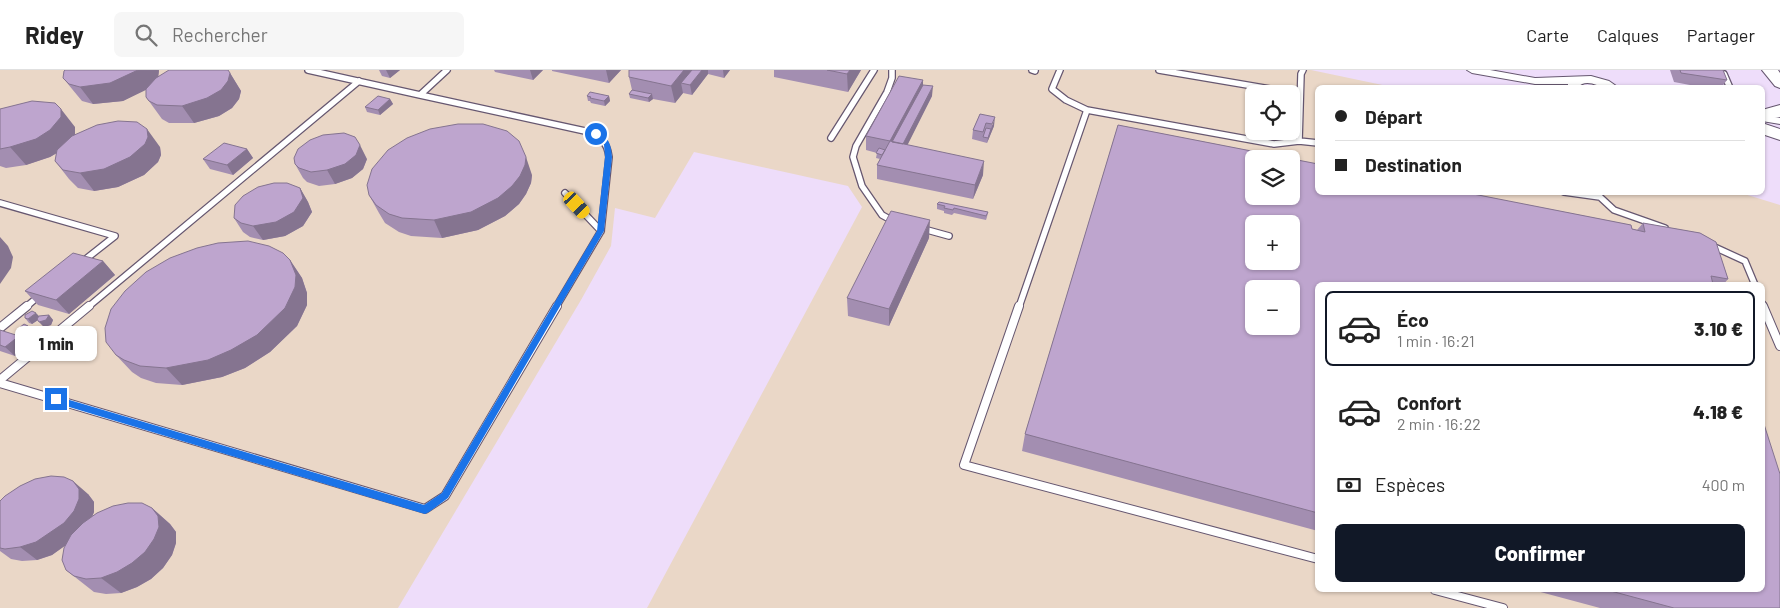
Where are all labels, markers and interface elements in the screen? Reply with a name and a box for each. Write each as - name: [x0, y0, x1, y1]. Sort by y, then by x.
- search box: [114, 12, 464, 57]
- text: Ridey: [25, 20, 84, 49]
- icon: search: [132, 21, 160, 49]
- text: Rechercher: [172, 23, 268, 46]
- text: Carte: [1526, 24, 1569, 46]
- text: Calques: [1597, 24, 1659, 46]
- text: Partager: [1687, 24, 1755, 46]
- map controls: [1245, 85, 1300, 335]
- button: locate: [1245, 85, 1300, 140]
- text: Départ: [1365, 105, 1423, 128]
- route start: [585, 123, 607, 145]
- button: layers: [1245, 150, 1300, 205]
- text: Destination: [1365, 153, 1462, 176]
- car: [561, 189, 592, 221]
- button: +: [1245, 215, 1300, 270]
- button: −: [1245, 280, 1300, 335]
- icon: car: [1337, 306, 1382, 351]
- text: Éco: [1397, 308, 1429, 331]
- text: 3.10 €: [1694, 317, 1743, 340]
- callout: 1 min: [15, 326, 97, 362]
- text: 1 min · 16:21: [1397, 331, 1475, 350]
- text: 1 min: [38, 334, 74, 353]
- route end: [45, 388, 67, 410]
- icon: car: [1337, 389, 1382, 434]
- text: Confort: [1397, 391, 1461, 414]
- text: 4.18 €: [1693, 400, 1743, 423]
- text: 2 min · 16:22: [1397, 414, 1481, 433]
- icon: cash: [1335, 471, 1363, 499]
- text: Espèces: [1375, 473, 1445, 496]
- text: 400 m: [1702, 475, 1745, 494]
- button: Confirmer: [1335, 524, 1745, 582]

